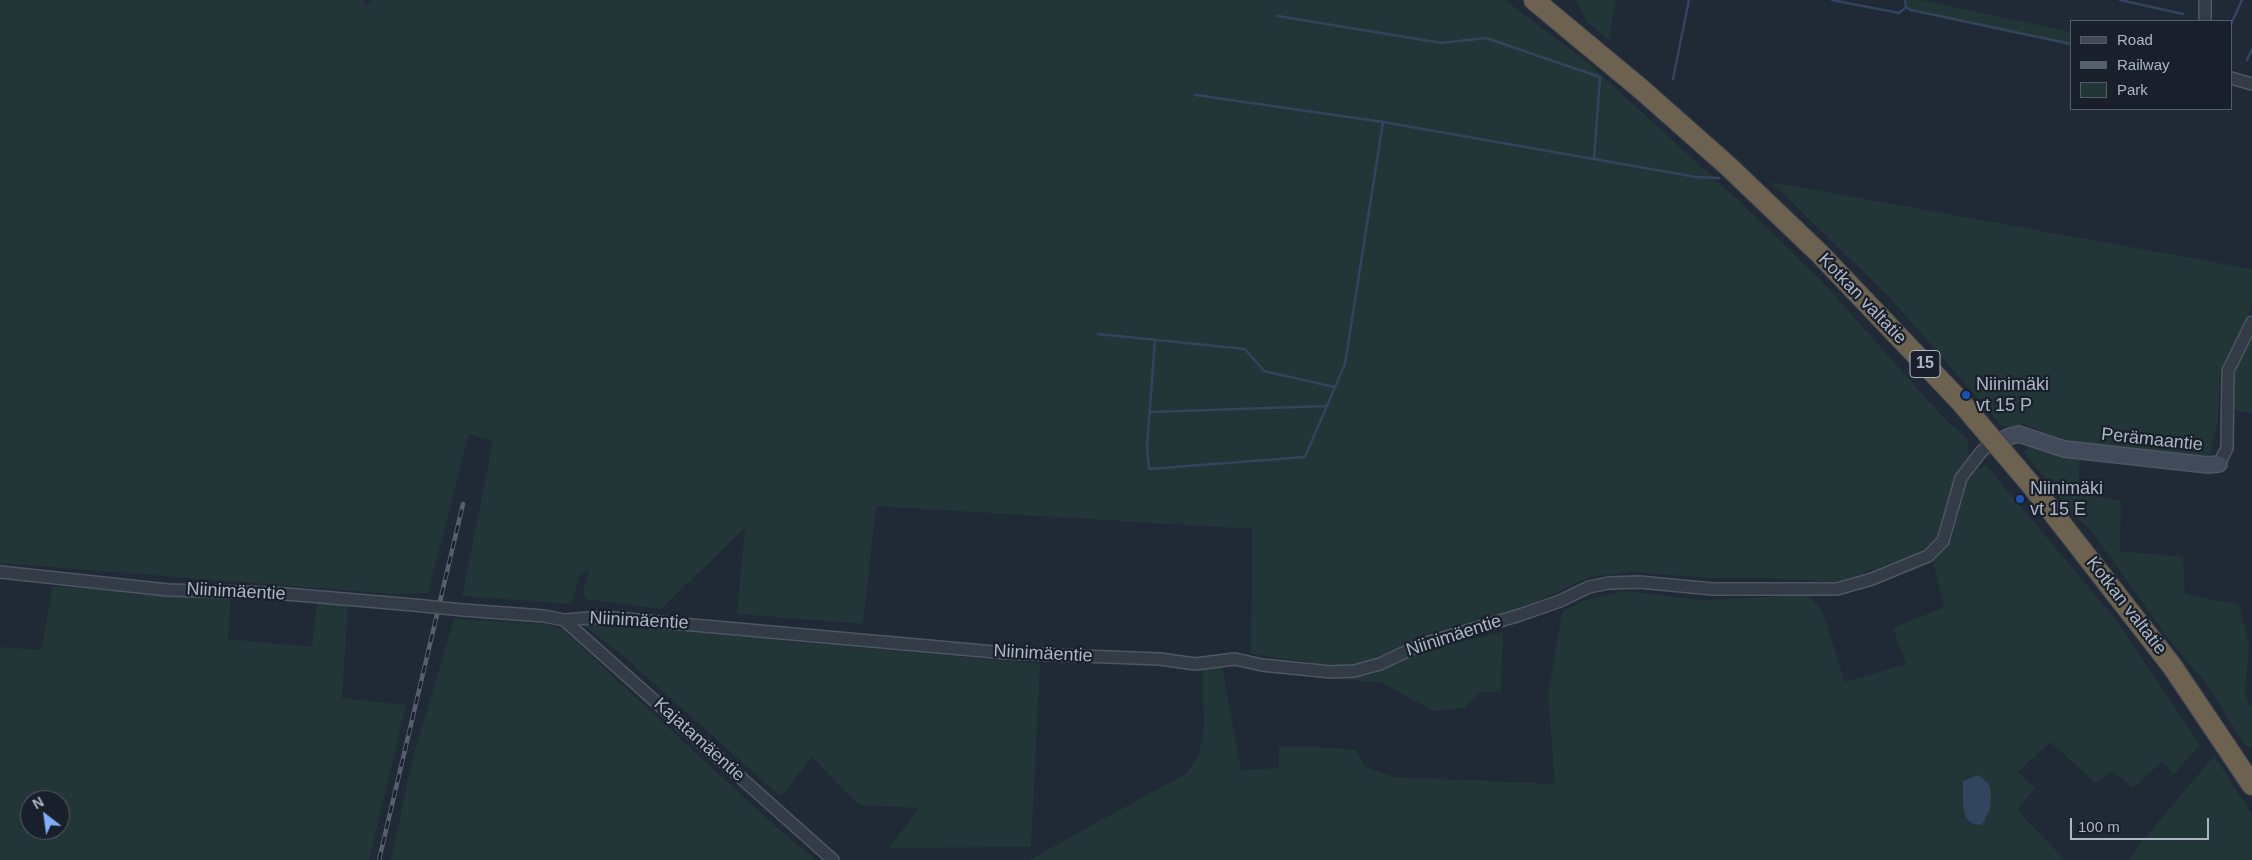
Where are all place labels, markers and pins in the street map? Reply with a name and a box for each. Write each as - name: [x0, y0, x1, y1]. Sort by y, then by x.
- place label: Niinimäki vt 15 P: [1976, 374, 2049, 416]
- marker: Niinimäki vt 15 P: [1960, 389, 1972, 401]
- place label: Niinimäki vt 15 E: [2030, 478, 2103, 520]
- marker: Niinimäki vt 15 E: [2014, 493, 2026, 505]

